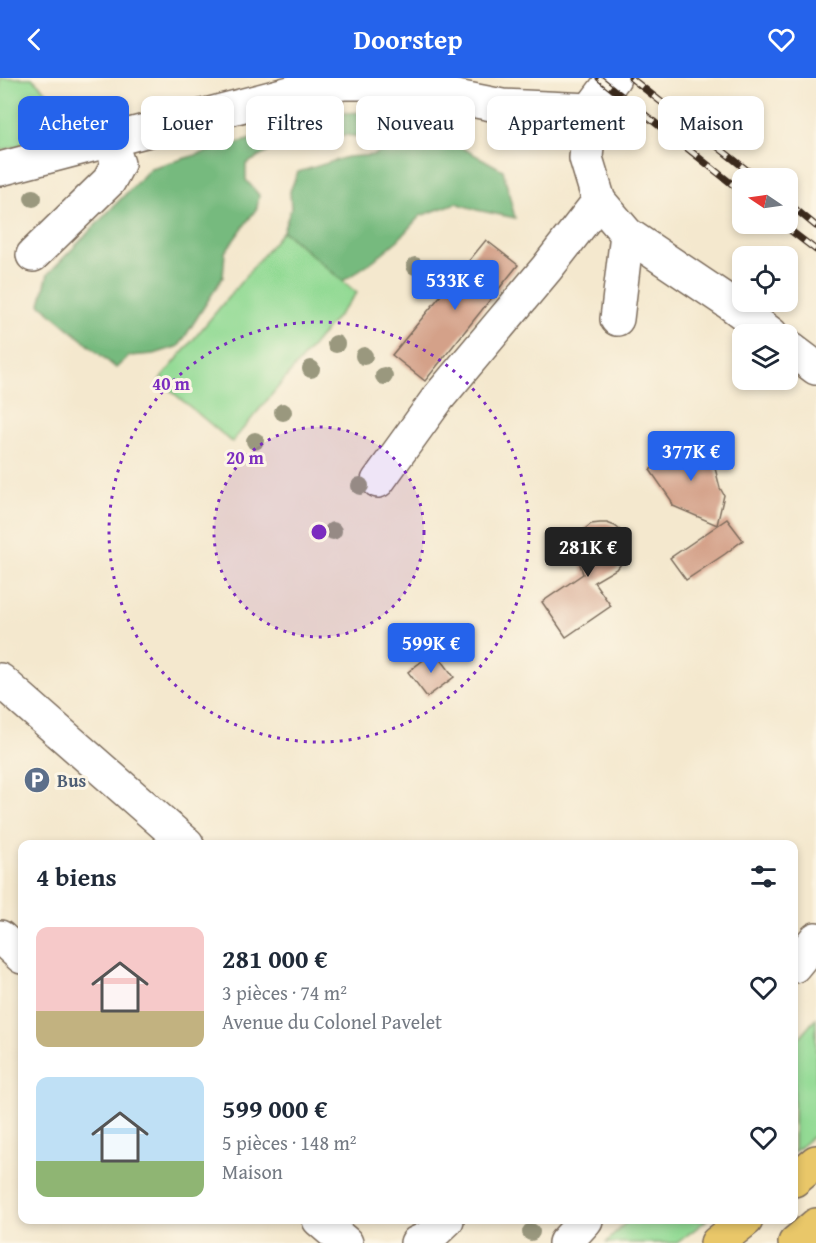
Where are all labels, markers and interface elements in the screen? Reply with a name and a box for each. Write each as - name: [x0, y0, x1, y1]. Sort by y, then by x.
- text: Doorstep: [353, 19, 463, 59]
- icon: back: [18, 23, 51, 56]
- icon: heart: [765, 23, 798, 56]
- chip: Acheter: [18, 96, 129, 150]
- chip: Louer: [141, 96, 234, 150]
- chip: Filtres: [246, 96, 344, 150]
- chip: Nouveau: [356, 96, 475, 150]
- chip: Appartement: [487, 96, 646, 150]
- chip: Maison: [658, 96, 764, 150]
- north arrow: [732, 168, 798, 234]
- map controls: [732, 168, 798, 390]
- button: locate: [732, 246, 798, 312]
- pin: 533K €: [406, 260, 504, 311]
- text: 533K €: [426, 265, 484, 294]
- button: layers: [732, 324, 798, 390]
- text: 40 m: [152, 370, 191, 397]
- pin: 377K €: [642, 431, 740, 482]
- text: 377K €: [662, 436, 720, 465]
- text: 20 m: [226, 444, 265, 471]
- centre of rings: [309, 522, 329, 542]
- pin: 281K €: [539, 527, 637, 578]
- text: 281K €: [559, 532, 617, 561]
- pin: 599K €: [382, 623, 480, 674]
- text: 599K €: [402, 628, 460, 657]
- parking icon: Bus: [22, 765, 52, 795]
- place label: Bus: [57, 767, 86, 794]
- text: 4 biens: [36, 857, 117, 896]
- icon: filters: [747, 860, 780, 893]
- text: 281 000 €: [222, 939, 328, 978]
- icon: home: [84, 951, 156, 1023]
- icon: heart: [747, 971, 780, 1004]
- text: 3 pièces · 74 m²: [222, 978, 347, 1007]
- text: Avenue du Colonel Pavelet: [222, 1007, 442, 1036]
- text: 599 000 €: [222, 1089, 328, 1128]
- icon: home: [84, 1101, 156, 1173]
- icon: heart: [747, 1121, 780, 1154]
- text: 5 pièces · 148 m²: [222, 1128, 357, 1157]
- text: Maison: [222, 1157, 283, 1186]

